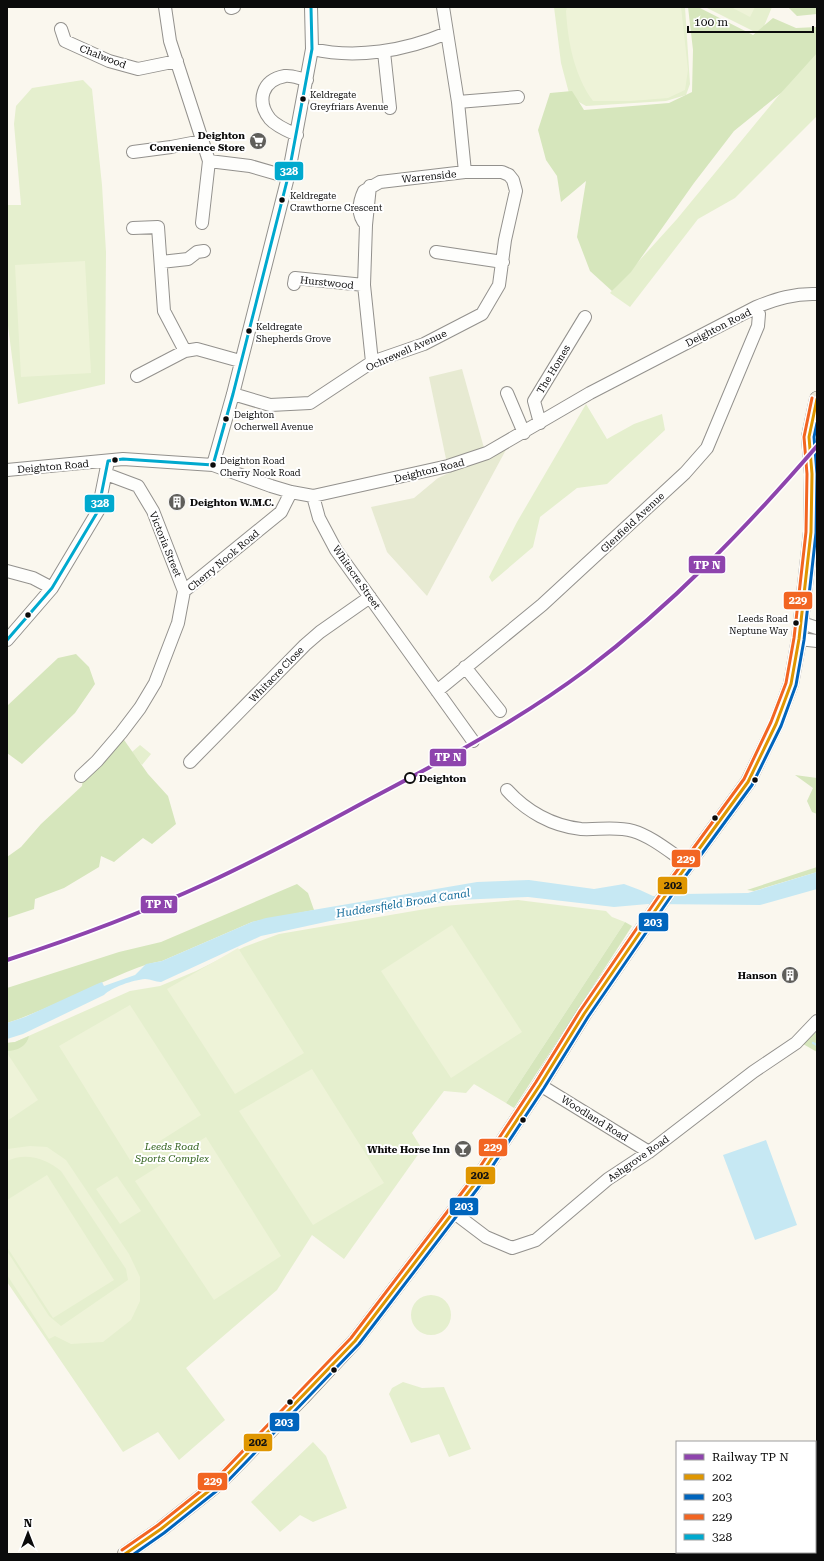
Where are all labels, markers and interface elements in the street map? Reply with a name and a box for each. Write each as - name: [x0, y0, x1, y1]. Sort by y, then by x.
- scale bar: [688, 8, 813, 34]
- text: 100 m: [694, 15, 728, 29]
- street label: Chalwood: [78, 43, 128, 71]
- place label: Keldregate Greyfriars Avenue: [310, 90, 388, 112]
- marker: Keldregate Greyfriars Avenue: [298, 94, 308, 104]
- place label: Deighton Convenience Store: [149, 130, 245, 153]
- supermarket icon: Deighton Convenience Store: [248, 131, 268, 151]
- line badge: 328: [274, 161, 304, 181]
- text: 328: [280, 165, 298, 178]
- street label: Warrenside: [401, 168, 458, 185]
- place label: Keldregate Crawthorne Crescent: [290, 191, 383, 213]
- marker: Keldregate Crawthorne Crescent: [277, 195, 287, 205]
- street label: Hurstwood: [300, 274, 355, 291]
- street label: Deighton Road: [684, 306, 753, 349]
- place label: Keldregate Shepherds Grove: [256, 322, 331, 344]
- marker: Keldregate Shepherds Grove: [244, 326, 254, 336]
- street label: Ochrewell Avenue: [364, 327, 449, 373]
- street label: The Homes: [535, 343, 572, 396]
- place label: Deighton Ocherwell Avenue: [234, 410, 313, 432]
- marker: Deighton Ocherwell Avenue: [221, 414, 231, 424]
- unlabelled marker: [110, 455, 120, 465]
- place label: Deighton Road Cherry Nook Road: [220, 456, 301, 478]
- street label: Deighton Road: [393, 456, 466, 485]
- street label: Deighton Road: [17, 458, 90, 475]
- marker: Deighton Road Cherry Nook Road: [208, 460, 218, 470]
- street label: Glenfield Avenue: [598, 490, 667, 555]
- building icon: Deighton W.M.C.: [167, 492, 187, 512]
- line badge: 328: [84, 494, 115, 513]
- text: 328: [91, 497, 109, 510]
- place label: Deighton W.M.C.: [190, 497, 274, 508]
- street label: Victoria Street: [147, 510, 184, 579]
- street label: Cherry Nook Road: [185, 527, 262, 593]
- street label: Whitacre Street: [331, 543, 383, 611]
- line badge: TP N: [688, 555, 726, 574]
- text: TP N: [694, 559, 721, 572]
- line badge: 229: [783, 591, 813, 610]
- text: 229: [789, 594, 807, 607]
- unlabelled marker: [23, 610, 33, 620]
- place label: Leeds Road Neptune Way: [729, 614, 789, 636]
- marker: Leeds Road Neptune Way: [791, 618, 801, 628]
- street label: Whitacre Close: [247, 644, 306, 704]
- line badge: TP N: [429, 748, 467, 767]
- text: TP N: [435, 751, 462, 764]
- marker: Deighton: [404, 772, 416, 784]
- place label: Deighton: [419, 773, 467, 784]
- unlabelled marker: [750, 775, 760, 785]
- unlabelled marker: [710, 813, 720, 823]
- line badge: 229: [671, 849, 701, 868]
- text: 229: [677, 853, 695, 866]
- line badge: 202: [657, 876, 688, 895]
- text: 202: [664, 879, 682, 892]
- water label: Huddersfield Broad Canal: [334, 886, 471, 921]
- line badge: TP N: [140, 895, 178, 914]
- text: TP N: [146, 898, 173, 911]
- line badge: 203: [638, 912, 669, 932]
- text: 203: [644, 916, 662, 929]
- building icon: Hanson: [780, 965, 800, 985]
- place label: Hanson: [738, 970, 777, 981]
- street label: Woodland Road: [559, 1093, 631, 1144]
- unlabelled marker: [518, 1115, 528, 1125]
- street label: Ashgrove Road: [606, 1133, 671, 1184]
- line badge: 229: [478, 1138, 508, 1157]
- bar icon: White Horse Inn: [453, 1139, 473, 1159]
- park label: Leeds Road Sports Complex: [134, 1141, 209, 1164]
- text: 229: [484, 1141, 502, 1154]
- place label: White Horse Inn: [367, 1144, 450, 1155]
- line badge: 202: [465, 1166, 496, 1185]
- text: 202: [471, 1169, 489, 1182]
- line badge: 203: [449, 1197, 479, 1216]
- text: 203: [455, 1200, 473, 1213]
- unlabelled marker: [329, 1365, 339, 1375]
- unlabelled marker: [285, 1397, 295, 1407]
- line badge: 203: [269, 1412, 300, 1432]
- text: 203: [275, 1416, 293, 1429]
- line badge: 202: [243, 1433, 273, 1452]
- text: 202: [249, 1436, 267, 1449]
- legend: [676, 1441, 816, 1553]
- text: Railway TP N: [712, 1450, 789, 1464]
- text: 202: [712, 1470, 732, 1484]
- line badge: 229: [197, 1472, 228, 1491]
- text: 229: [204, 1475, 222, 1488]
- text: 203: [712, 1490, 732, 1504]
- text: 229: [712, 1510, 732, 1524]
- north arrow: [8, 1513, 48, 1553]
- text: N: [24, 1517, 33, 1530]
- text: 328: [712, 1530, 732, 1544]

